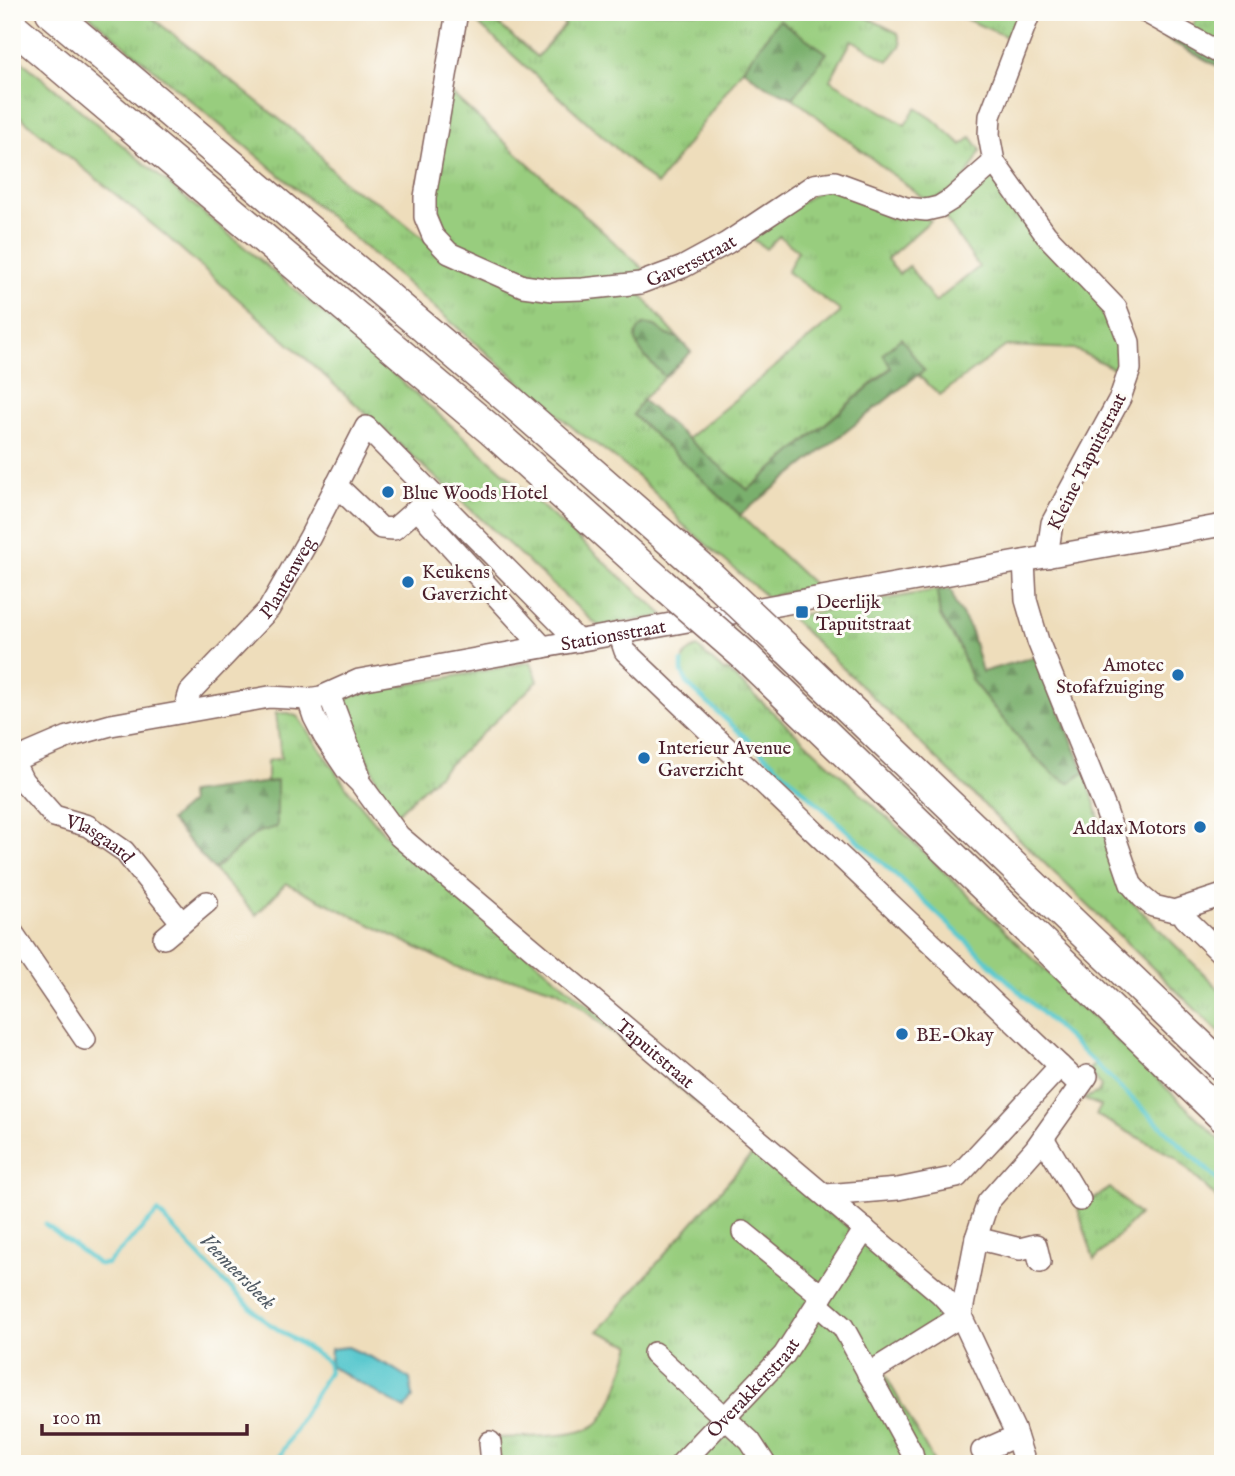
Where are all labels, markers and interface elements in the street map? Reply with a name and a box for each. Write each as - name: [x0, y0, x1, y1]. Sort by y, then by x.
- street label: Gaversstraat: [643, 230, 742, 294]
- street label: Kleine Tapuitstraat: [1043, 389, 1133, 535]
- place label: Blue Woods Hotel: [402, 482, 548, 506]
- marker: Blue Woods Hotel: [380, 484, 396, 500]
- street label: Plantenweg: [256, 532, 322, 625]
- place label: Keukens Gaverzicht: [422, 561, 508, 607]
- marker: Keukens Gaverzicht: [400, 574, 416, 590]
- place label: Deerlijk Tapuitstraat: [816, 591, 912, 637]
- marker: Deerlijk Tapuitstraat: [794, 604, 810, 620]
- street label: Stationsstraat: [559, 615, 668, 658]
- place label: Amotec Stofafzuiging: [1056, 654, 1165, 700]
- marker: Amotec Stofafzuiging: [1170, 667, 1186, 683]
- place label: Interieur Avenue Gaverzicht: [658, 737, 791, 783]
- marker: Interieur Avenue Gaverzicht: [636, 750, 652, 766]
- street label: Vlasgaard: [62, 810, 139, 869]
- place label: Addax Motors: [1072, 817, 1186, 841]
- marker: Addax Motors: [1192, 819, 1208, 835]
- street label: Tapuitstraat: [610, 1015, 699, 1095]
- place label: BE-Okay: [916, 1024, 994, 1048]
- marker: BE-Okay: [894, 1026, 910, 1042]
- water label: Veemeersbeek: [193, 1228, 281, 1316]
- street label: Overakkerstraat: [702, 1334, 806, 1443]
- scale bar: [42, 1392, 247, 1436]
- text: 100 m: [52, 1405, 101, 1432]

